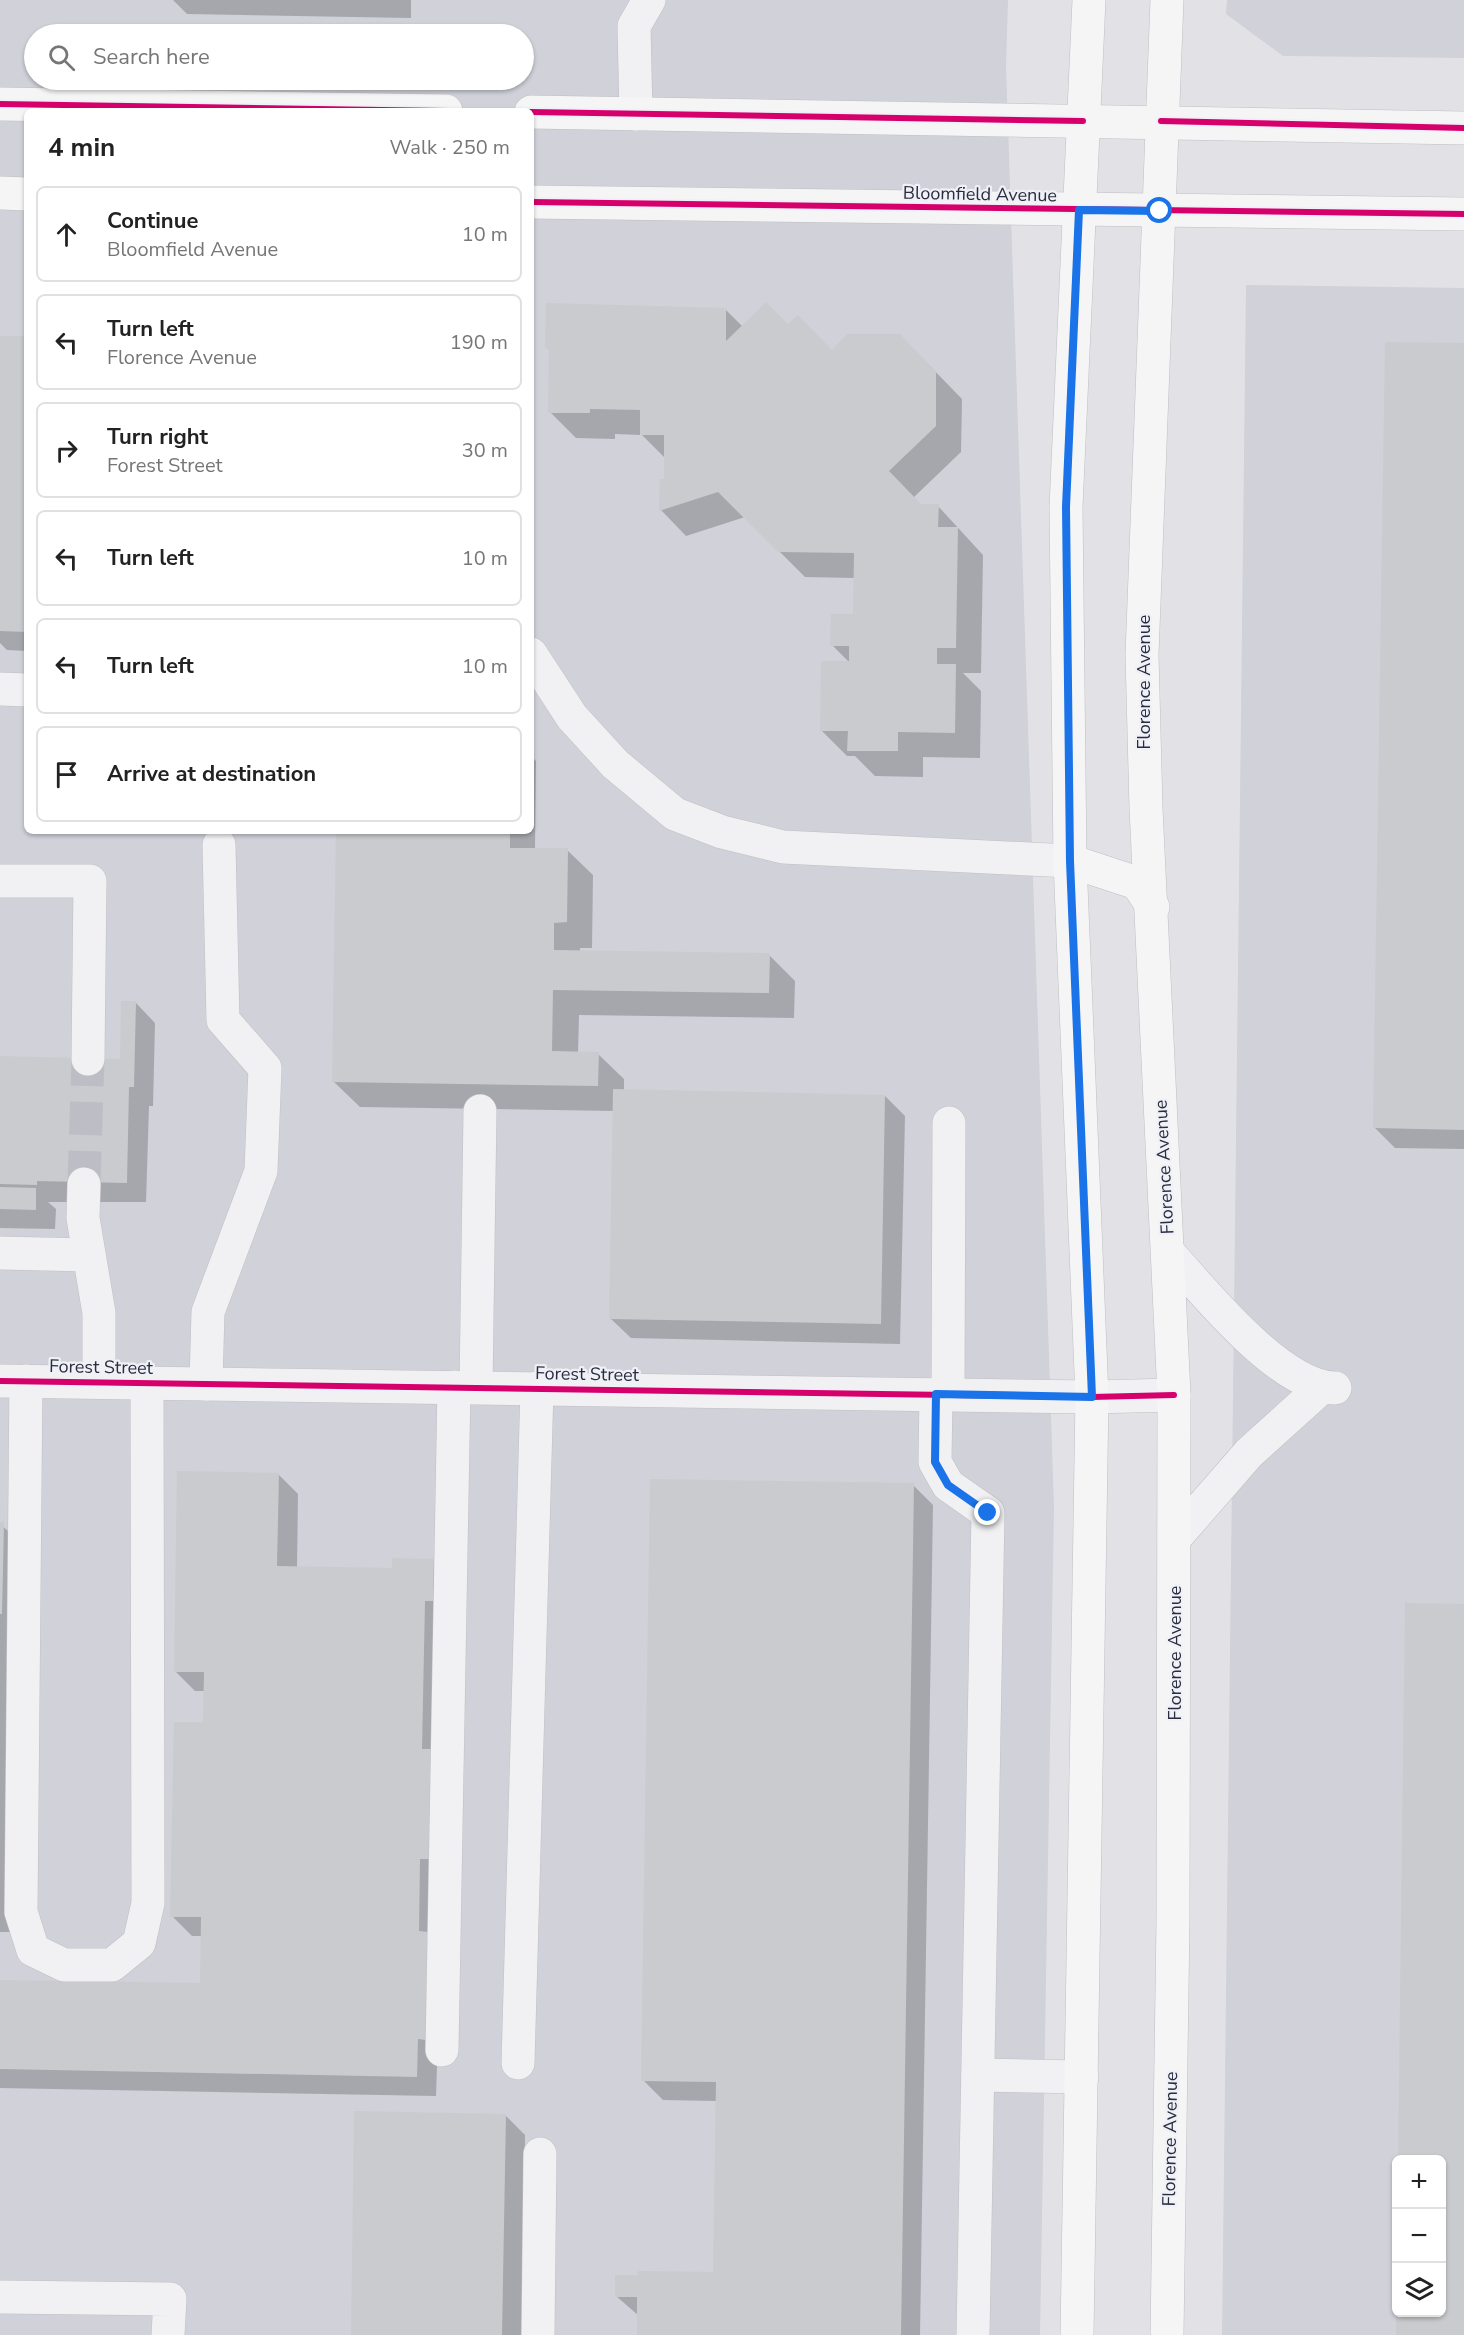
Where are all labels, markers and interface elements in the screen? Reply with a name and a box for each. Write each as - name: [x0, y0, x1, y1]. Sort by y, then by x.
- search box: [24, 24, 534, 90]
- icon: search: [45, 41, 78, 74]
- text: Search here: [93, 42, 210, 72]
- text: 4 min: [48, 130, 115, 165]
- text: Walk · 250 m: [390, 134, 510, 161]
- street label: Bloomfield Avenue: [903, 181, 1057, 207]
- route start: [1146, 197, 1172, 223]
- text: Continue: [107, 206, 198, 236]
- icon: ahead: [50, 218, 83, 251]
- text: 10 m: [462, 221, 508, 248]
- text: Bloomfield Avenue: [107, 236, 278, 263]
- text: Turn left: [107, 314, 194, 344]
- icon: left: [50, 326, 83, 359]
- text: 190 m: [450, 329, 508, 356]
- text: Florence Avenue: [107, 344, 257, 371]
- text: Turn right: [107, 422, 208, 452]
- icon: right: [50, 434, 83, 467]
- text: 30 m: [462, 437, 508, 464]
- text: Forest Street: [107, 452, 223, 479]
- icon: left: [50, 542, 83, 575]
- text: Turn left: [107, 543, 194, 573]
- text: 10 m: [462, 545, 508, 572]
- street label: Florence Avenue: [1132, 615, 1156, 749]
- icon: left: [50, 650, 83, 683]
- text: Turn left: [107, 651, 194, 681]
- text: 10 m: [462, 653, 508, 680]
- icon: arrive: [50, 758, 83, 791]
- text: Arrive at destination: [107, 759, 316, 789]
- street label: Florence Avenue: [1148, 1099, 1180, 1235]
- street label: Forest Street: [49, 1354, 154, 1380]
- street label: Forest Street: [535, 1361, 640, 1387]
- route end: [974, 1499, 1000, 1525]
- street label: Florence Avenue: [1163, 1586, 1187, 1720]
- street label: Florence Avenue: [1157, 2071, 1183, 2207]
- map controls: [1392, 2155, 1446, 2317]
- button: +: [1392, 2155, 1446, 2209]
- button: −: [1392, 2209, 1446, 2263]
- button: layers: [1392, 2263, 1446, 2317]

